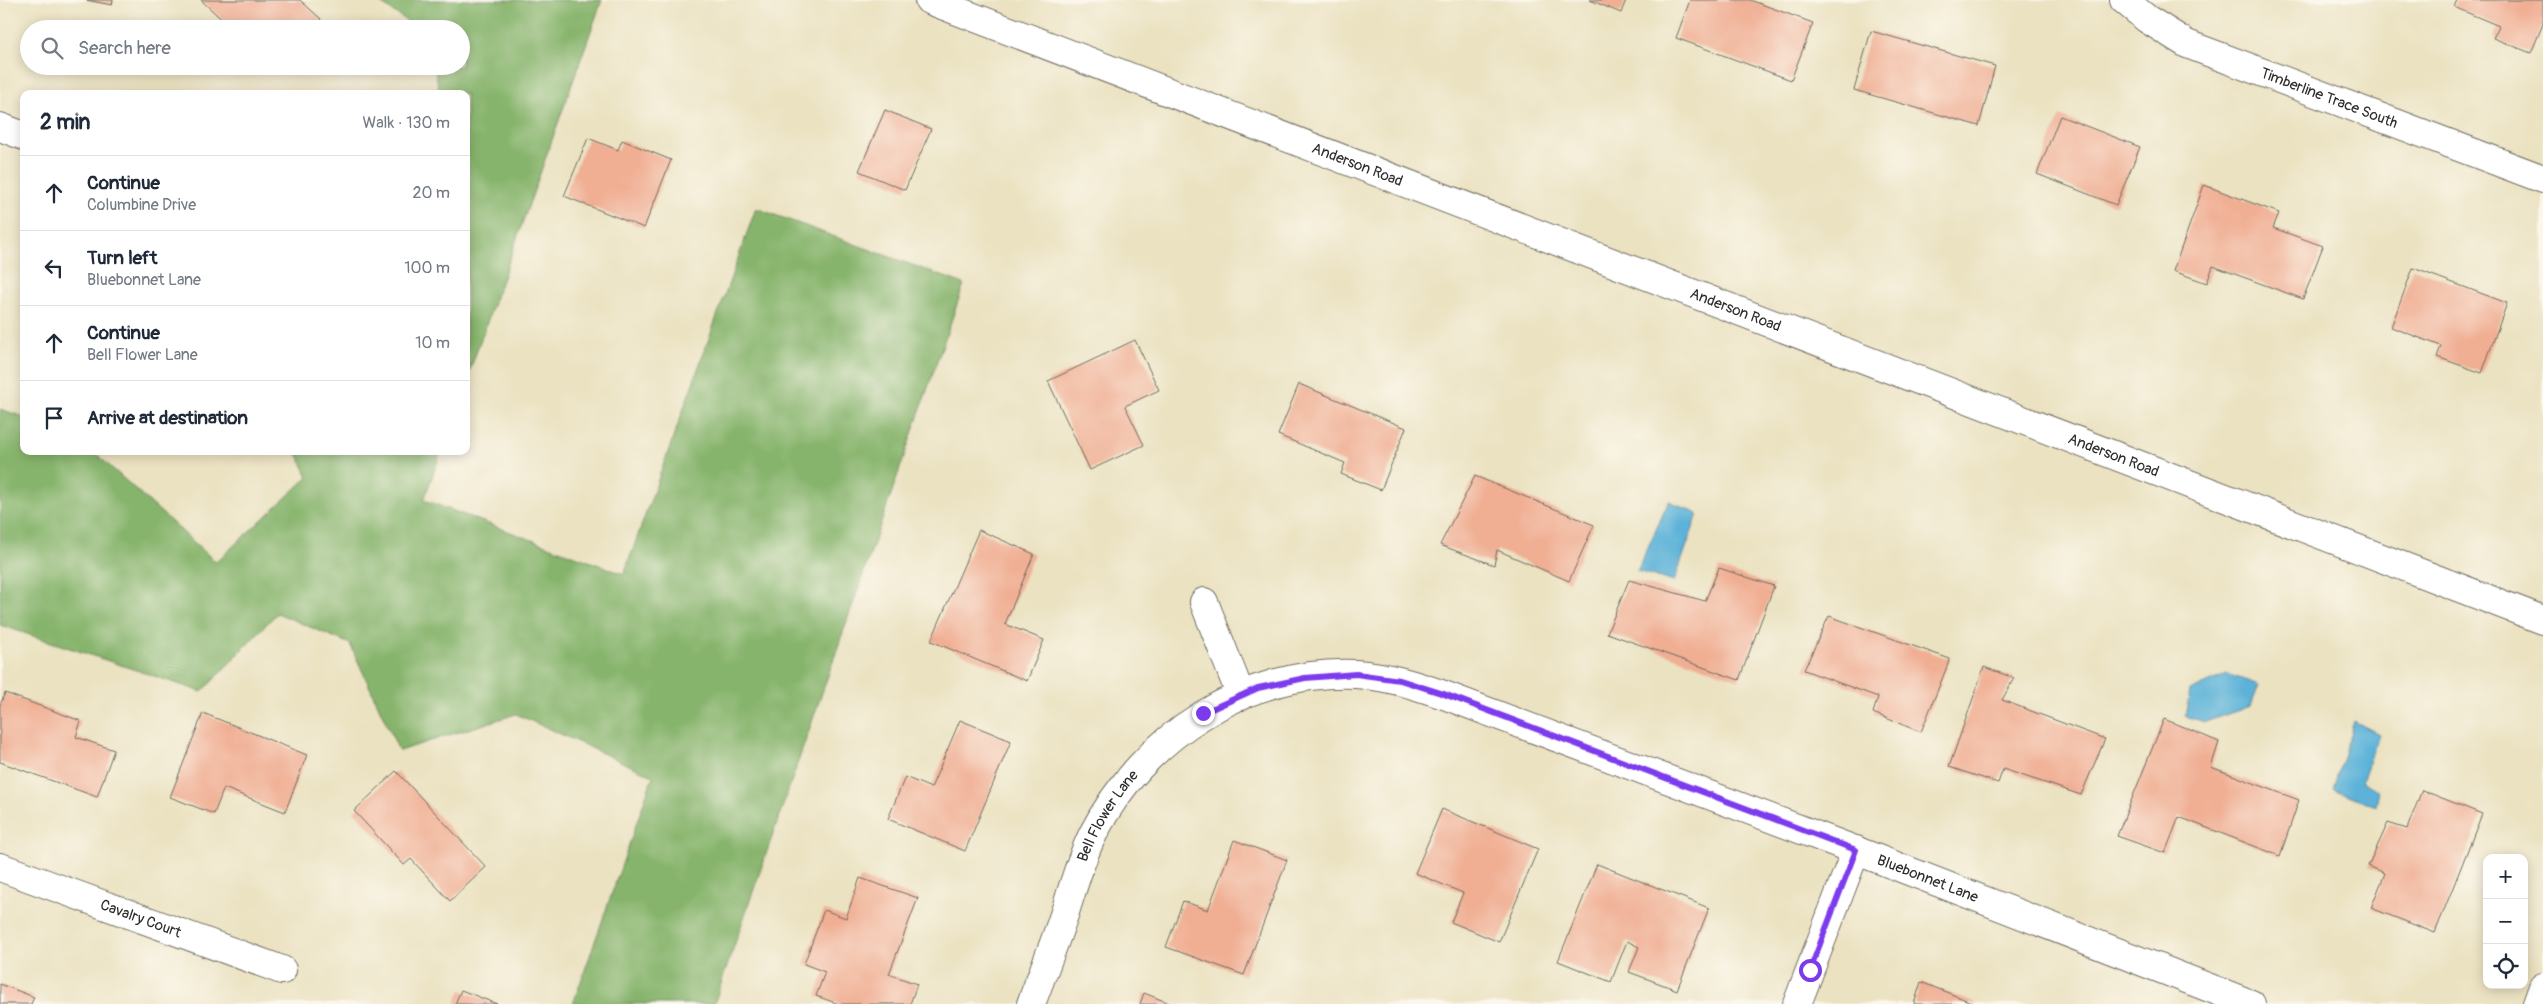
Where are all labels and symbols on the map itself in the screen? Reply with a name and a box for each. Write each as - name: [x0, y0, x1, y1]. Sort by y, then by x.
- street label: Timberline Trace South: [2258, 63, 2400, 133]
- street label: Anderson Road: [1309, 139, 1406, 191]
- street label: Anderson Road: [1687, 284, 1784, 336]
- street label: Anderson Road: [2065, 429, 2162, 481]
- route end: [1192, 702, 1215, 725]
- street label: Bell Flower Lane: [1073, 766, 1143, 864]
- street label: Bluebonnet Lane: [1874, 850, 1982, 907]
- street label: Cavalry Court: [98, 895, 185, 942]
- route start: [1799, 959, 1822, 982]

